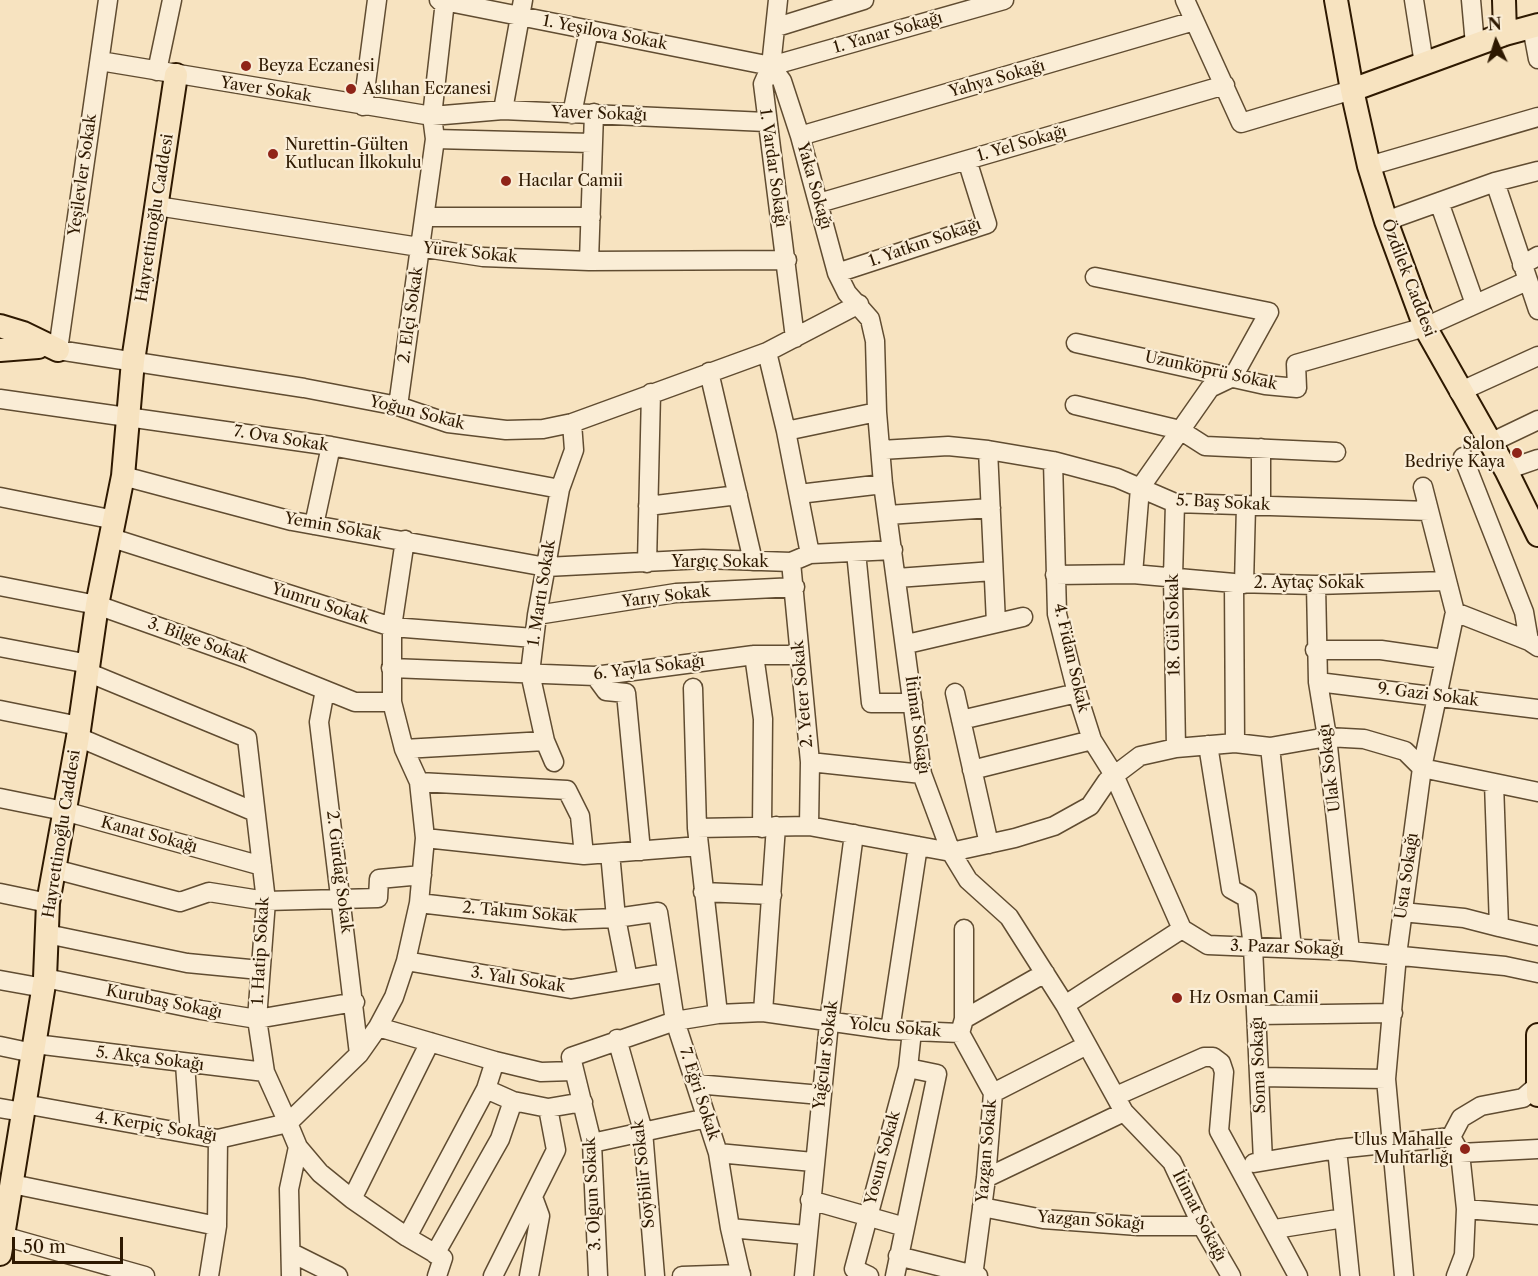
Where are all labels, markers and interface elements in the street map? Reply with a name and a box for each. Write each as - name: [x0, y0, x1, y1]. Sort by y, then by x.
- street label: 1. Yanar Sokağı: [831, 8, 945, 58]
- street label: 1. Yeşilova Sokak: [541, 12, 669, 54]
- north arrow: [1466, 12, 1526, 72]
- text: N: [1487, 14, 1502, 35]
- place label: Beyza Eczanesi: [258, 56, 375, 76]
- street label: Yahya Sokağı: [947, 56, 1047, 102]
- marker: Beyza Eczanesi: [239, 59, 253, 73]
- street label: Yaver Sokak: [219, 73, 313, 107]
- place label: Aslıhan Eczanesi: [363, 79, 491, 99]
- marker: Aslıhan Eczanesi: [344, 82, 358, 96]
- street label: Yaver Sokağı: [551, 103, 647, 125]
- street label: 1. Vardar Sokağı: [755, 108, 791, 228]
- street label: Yeşilevler Sokak: [65, 113, 101, 237]
- street label: 1. Yel Sokağı: [975, 122, 1069, 166]
- street label: Hayrettinoğlu Caddesi: [132, 132, 178, 304]
- place label: Nurettin-Gülten Kutlucan İlkokulu: [285, 135, 422, 173]
- street label: Yaka Sokağı: [792, 140, 836, 232]
- marker: Nurettin-Gülten Kutlucan İlkokulu: [266, 147, 280, 161]
- place label: Hacılar Camii: [518, 171, 623, 191]
- marker: Hacılar Camii: [499, 174, 513, 188]
- street label: 1. Yatkın Sokağı: [866, 215, 984, 271]
- street label: Özdilek Caddesi: [1377, 216, 1439, 340]
- street label: Yürek Sokak: [422, 239, 518, 267]
- street label: 2. Elçi Sokak: [395, 266, 427, 364]
- street label: Uzunköprü Sokak: [1143, 348, 1279, 394]
- street label: Yoğun Sokak: [367, 392, 467, 434]
- street label: 7. Ova Sokak: [232, 422, 330, 456]
- place label: Salon Bedriye Kaya: [1405, 434, 1505, 472]
- marker: Salon Bedriye Kaya: [1510, 446, 1524, 460]
- street label: 5. Baş Sokak: [1176, 491, 1270, 515]
- street label: Yemin Sokak: [283, 509, 383, 545]
- street label: 1. Martı Sokak: [524, 539, 560, 647]
- street label: Yargıç Sokak: [671, 552, 769, 572]
- street label: 2. Aytaç Sokak: [1254, 573, 1364, 593]
- street label: 18. Gül Sokak: [1164, 574, 1184, 676]
- street label: Yumru Sokak: [269, 579, 371, 629]
- street label: Yarıy Sokak: [621, 582, 711, 612]
- street label: 4. Fidan Sokak: [1049, 602, 1093, 714]
- street label: 3. Bilge Sokak: [145, 614, 251, 668]
- street label: 2. Yeter Sokak: [789, 639, 817, 749]
- street label: 6. Yayla Sokağı: [592, 652, 706, 684]
- street label: İtimat Sokağı: [901, 674, 933, 776]
- street label: 9. Gazi Sokak: [1376, 679, 1480, 711]
- street label: Ulak Sokağı: [1315, 723, 1345, 813]
- street label: Hayrettinoğlu Caddesi: [39, 748, 85, 920]
- street label: 2. Gürdağ Sokak: [322, 810, 356, 934]
- street label: Kanat Sokağı: [99, 813, 199, 857]
- street label: Usta Sokağı: [1391, 832, 1423, 920]
- street label: 1. Hatip Sokak: [249, 897, 273, 1005]
- street label: 2. Takım Sokak: [461, 898, 579, 928]
- street label: 3. Pazar Sokağı: [1230, 936, 1344, 960]
- street label: 3. Yalı Sokak: [469, 963, 567, 997]
- street label: Kurubaş Sokağı: [104, 981, 224, 1023]
- place label: Hz Osman Camii: [1189, 988, 1319, 1008]
- marker: Hz Osman Camii: [1170, 991, 1184, 1005]
- street label: Yağcılar Sokak: [810, 999, 842, 1111]
- street label: Yolcu Sokak: [848, 1014, 942, 1042]
- street label: Soma Sokağı: [1248, 1016, 1270, 1114]
- street label: 5. Akça Sokağı: [95, 1043, 205, 1075]
- street label: 7. Eğri Sokak: [675, 1045, 723, 1143]
- street label: Yazgan Sokak: [973, 1099, 1001, 1203]
- street label: 4. Kerpiç Sokağı: [94, 1108, 218, 1146]
- street label: Yosun Sokak: [861, 1109, 905, 1207]
- street label: Soybilir Sokak: [629, 1119, 659, 1229]
- place label: Ulus Mahalle Muhtarlığı: [1353, 1130, 1453, 1168]
- street label: 3. Olgun Sokak: [580, 1137, 606, 1251]
- marker: Ulus Mahalle Muhtarlığı: [1458, 1142, 1472, 1156]
- street label: İtimat Sokağı: [1168, 1167, 1230, 1265]
- street label: Yazgan Sokağı: [1037, 1208, 1145, 1234]
- scale bar: [15, 1225, 126, 1263]
- text: 50 m: [23, 1236, 66, 1258]

